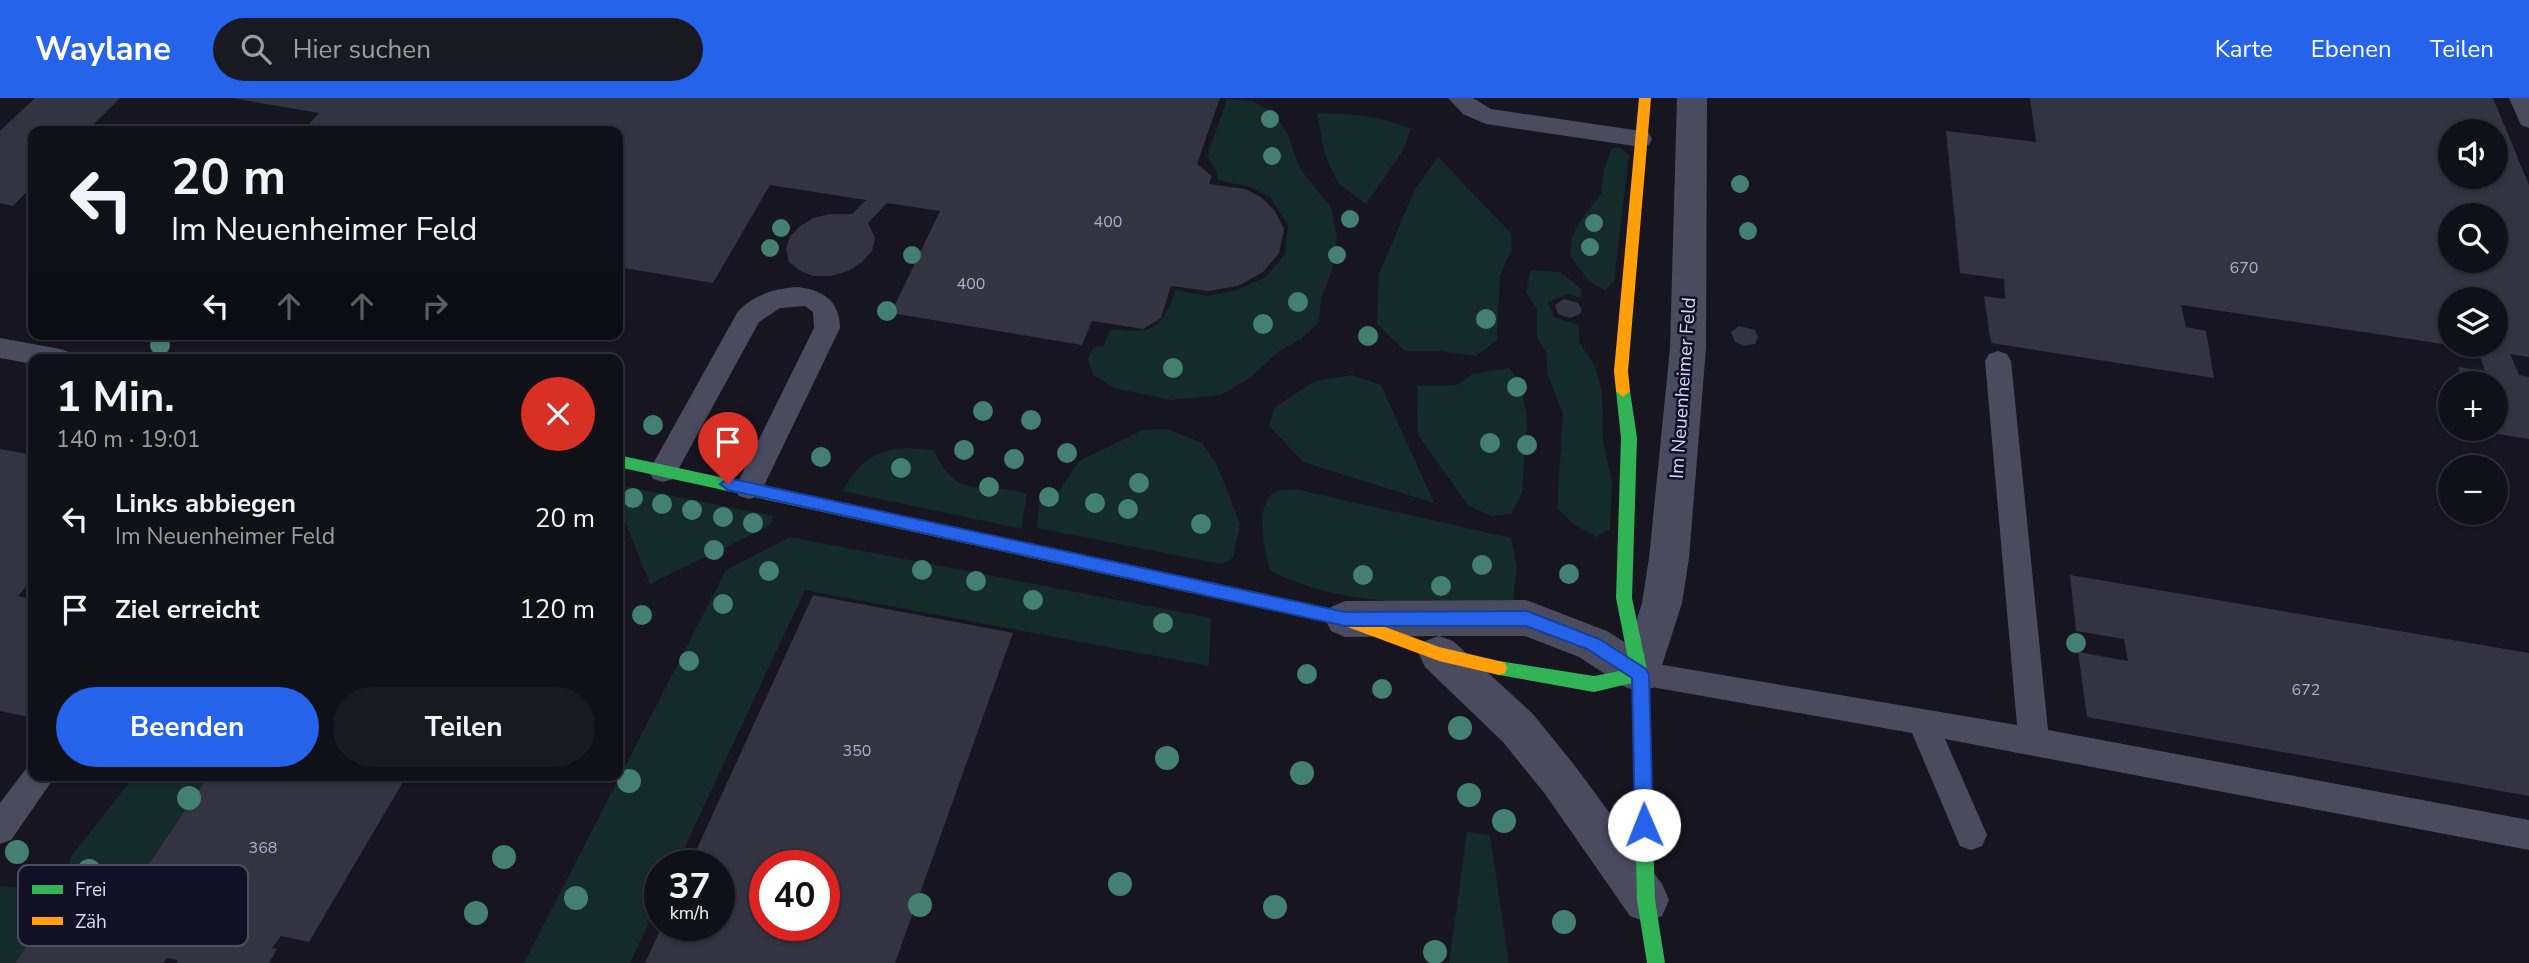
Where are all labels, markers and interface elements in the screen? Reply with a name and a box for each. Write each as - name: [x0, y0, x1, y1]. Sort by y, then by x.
- search box: [213, 18, 703, 81]
- text: Waylane: [35, 27, 171, 72]
- icon: search: [237, 30, 275, 68]
- text: Hier suchen: [293, 32, 431, 67]
- text: Karte: [2215, 33, 2273, 65]
- text: Ebenen: [2311, 33, 2392, 65]
- text: Teilen: [2430, 33, 2494, 65]
- map controls: [2438, 119, 2508, 525]
- button: sound: [2438, 119, 2508, 189]
- text: 20 m: [171, 144, 286, 211]
- icon: left: [56, 154, 147, 245]
- button: search: [2438, 203, 2508, 273]
- text: Im Neuenheimer Feld: [171, 208, 477, 251]
- house number: 400: [1094, 211, 1122, 233]
- house number: 670: [2230, 257, 2258, 279]
- house number: 400: [957, 273, 985, 295]
- icon: left: [197, 287, 235, 325]
- icon: ahead: [270, 287, 308, 325]
- icon: ahead: [343, 287, 381, 325]
- icon: right: [416, 287, 454, 325]
- button: layers: [2438, 287, 2508, 357]
- street label: Im Neuenheimer Feld: [1664, 296, 1702, 480]
- text: 1 Min.: [56, 369, 175, 426]
- button: +: [2438, 371, 2508, 441]
- button: close: [521, 377, 595, 451]
- pin: [698, 412, 758, 484]
- icon: arrive: [709, 423, 747, 461]
- text: 140 m · 19:01: [56, 424, 201, 455]
- button: −: [2438, 455, 2508, 525]
- text: Links abbiegen: [115, 486, 296, 521]
- icon: left: [56, 500, 94, 538]
- text: 20 m: [535, 501, 595, 536]
- text: Im Neuenheimer Feld: [115, 521, 335, 552]
- icon: arrive: [56, 591, 94, 629]
- text: Ziel erreicht: [115, 592, 259, 627]
- text: 120 m: [519, 592, 595, 627]
- house number: 672: [2292, 679, 2320, 701]
- button: Beenden: [56, 687, 319, 767]
- button: Teilen: [333, 687, 595, 767]
- house number: 350: [843, 740, 871, 762]
- position arrow: [1607, 788, 1681, 862]
- house number: 368: [249, 837, 277, 859]
- speed limit sign: 40: [749, 850, 840, 941]
- text: 37: [668, 863, 711, 910]
- legend: [18, 865, 248, 946]
- text: Frei: [75, 877, 106, 903]
- text: km/h: [670, 901, 709, 925]
- text: Zäh: [75, 909, 107, 935]

